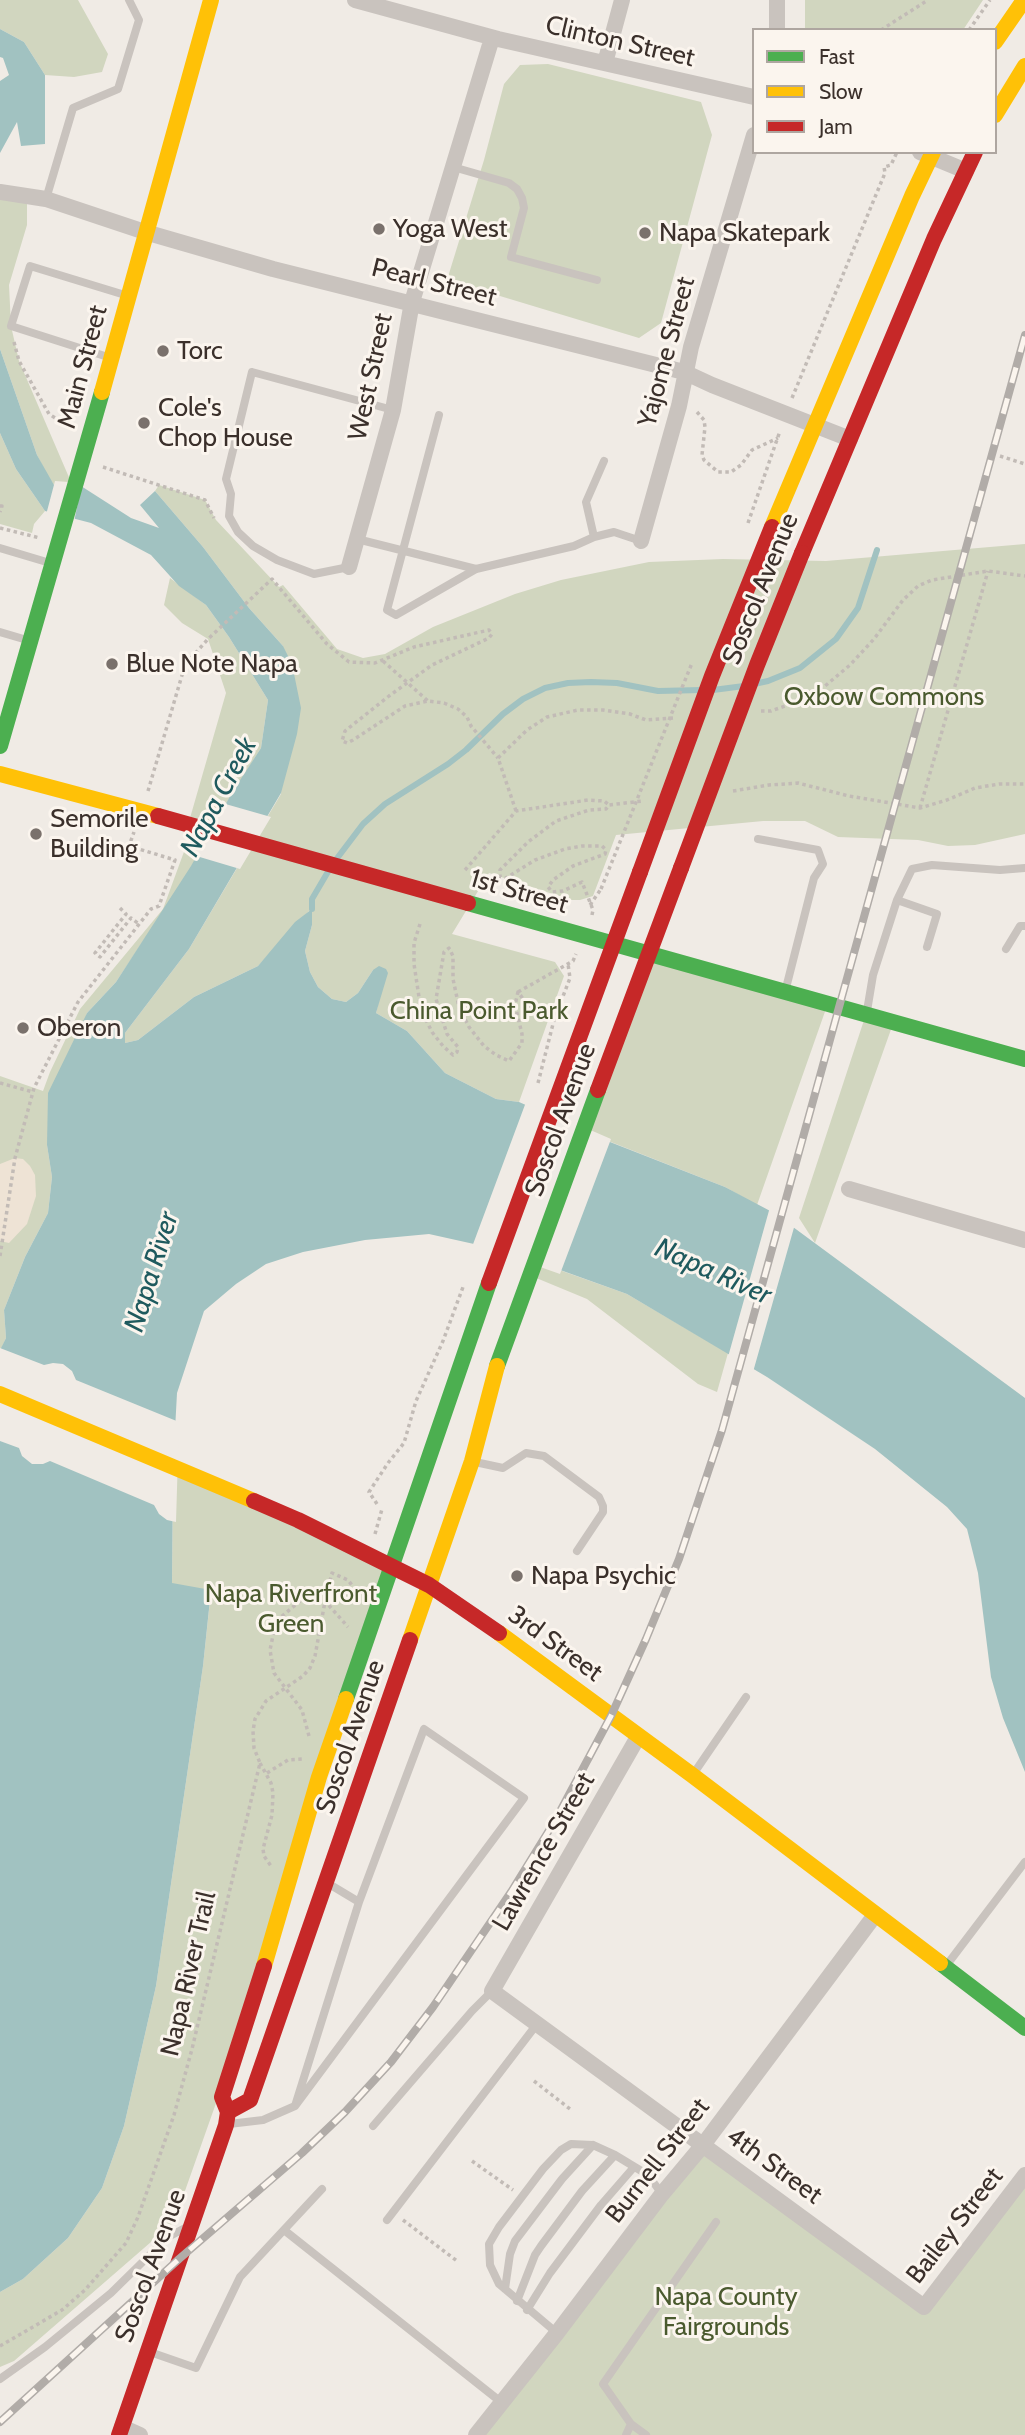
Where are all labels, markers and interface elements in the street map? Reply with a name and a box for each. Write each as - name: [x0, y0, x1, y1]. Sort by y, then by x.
- street label: Clinton Street: [542, 10, 698, 74]
- legend: [752, 28, 997, 154]
- text: Fast: [819, 44, 855, 69]
- text: Slow: [819, 79, 863, 104]
- text: Jam: [819, 114, 853, 139]
- place label: Yoga West: [393, 213, 508, 245]
- place label: Napa Skatepark: [659, 217, 830, 249]
- marker: Yoga West: [371, 221, 387, 237]
- marker: Napa Skatepark: [637, 225, 653, 241]
- street label: Pearl Street: [368, 252, 500, 314]
- street label: Yajome Street: [632, 274, 702, 430]
- street label: Main Street: [52, 302, 114, 432]
- street label: West Street: [342, 311, 400, 443]
- place label: Torc: [177, 335, 223, 367]
- marker: Torc: [155, 343, 171, 359]
- place label: Cole's Chop House: [158, 392, 293, 453]
- marker: Cole's Chop House: [136, 415, 152, 431]
- street label: Soscol Avenue: [716, 509, 806, 669]
- place label: Blue Note Napa: [126, 648, 298, 680]
- marker: Blue Note Napa: [104, 656, 120, 672]
- park label: Oxbow Commons: [784, 681, 984, 713]
- water label: Napa Creek: [174, 732, 264, 862]
- place label: Semorile Building: [50, 803, 149, 864]
- marker: Semorile Building: [28, 826, 44, 842]
- street label: 1st Street: [466, 863, 572, 921]
- park label: China Point Park: [390, 995, 568, 1027]
- place label: Oberon: [37, 1012, 121, 1044]
- marker: Oberon: [15, 1020, 31, 1036]
- street label: Soscol Avenue: [519, 1039, 603, 1201]
- water label: Napa River: [118, 1208, 186, 1336]
- water label: Napa River: [650, 1231, 776, 1313]
- place label: Napa Psychic: [531, 1560, 676, 1592]
- marker: Napa Psychic: [509, 1568, 525, 1584]
- park label: Napa Riverfront Green: [205, 1578, 377, 1640]
- street label: 3rd Street: [502, 1599, 608, 1689]
- street label: Soscol Avenue: [310, 1656, 392, 1818]
- street label: Lawrence Street: [486, 1767, 602, 1937]
- street label: Napa River Trail: [155, 1889, 223, 2059]
- street label: Burnell Street: [600, 2092, 716, 2230]
- street label: 4th Street: [720, 2121, 828, 2211]
- street label: Bailey Street: [900, 2162, 1010, 2290]
- street label: Soscol Avenue: [109, 2185, 193, 2347]
- park label: Napa County Fairgrounds: [654, 2281, 798, 2342]

